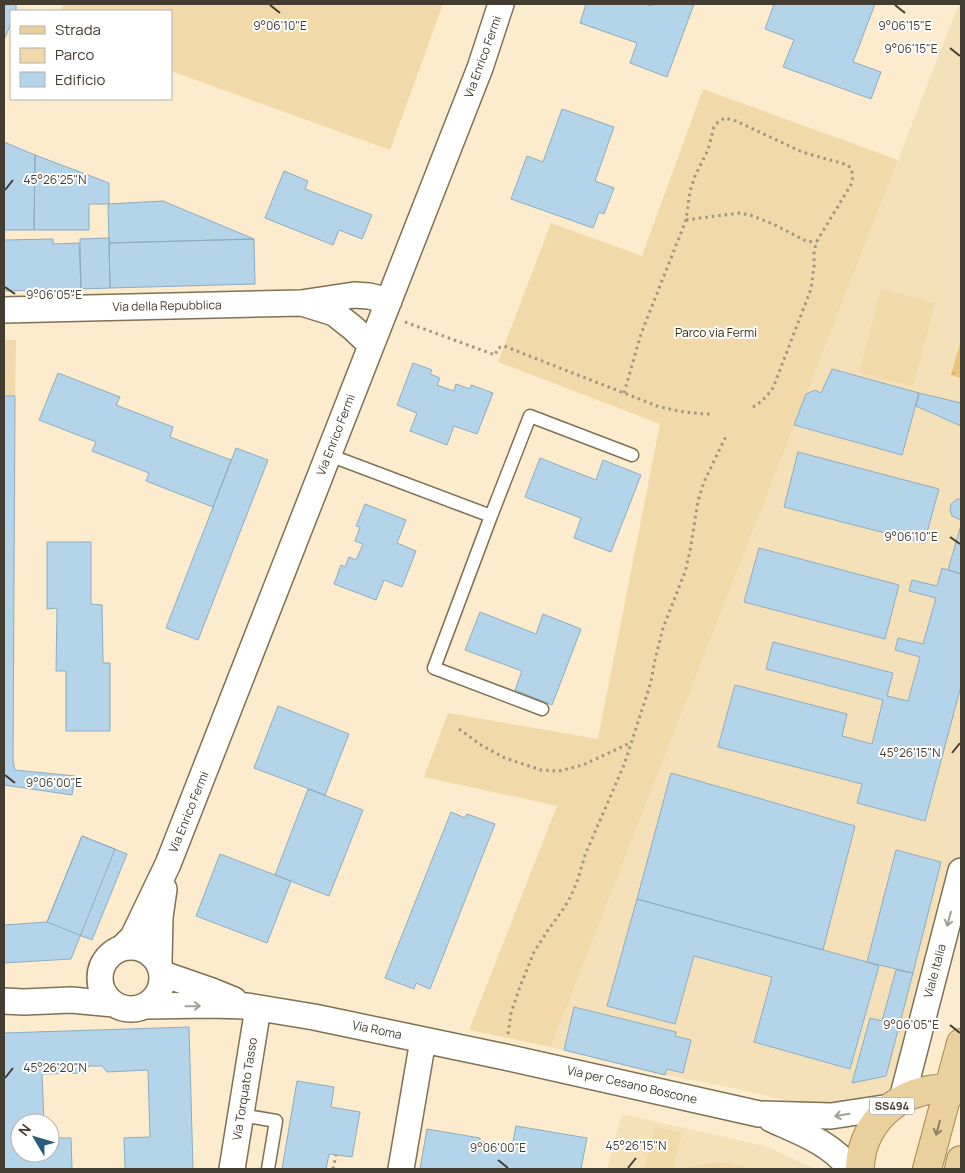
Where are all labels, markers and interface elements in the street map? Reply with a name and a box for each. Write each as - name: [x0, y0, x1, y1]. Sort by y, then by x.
- legend: [10, 10, 172, 100]
- street label: Via Enrico Fermi: [460, 13, 505, 100]
- text: 9°06'10"E: [253, 17, 307, 34]
- text: 9°06'15"E: [878, 17, 932, 34]
- text: Strada: [55, 19, 101, 40]
- text: 9°06'15"E: [884, 40, 938, 57]
- text: Parco: [55, 44, 94, 65]
- text: Edificio: [55, 69, 106, 90]
- text: 45°26'25"N: [24, 171, 86, 188]
- text: 9°06'05"E: [26, 286, 82, 303]
- street label: Via della Repubblica: [112, 296, 222, 315]
- park label: Parco via Fermi: [675, 324, 757, 341]
- street label: Via Enrico Fermi: [312, 392, 359, 478]
- text: 9°06'10"E: [884, 528, 938, 545]
- text: 45°26'15"N: [880, 744, 940, 761]
- street label: Via Enrico Fermi: [165, 769, 213, 855]
- text: 9°06'00"E: [26, 774, 82, 791]
- one-way arrow: [944, 910, 953, 926]
- street label: Viale Italia: [919, 942, 950, 1000]
- one-way arrow: [185, 1001, 201, 1011]
- street label: Via Roma: [351, 1016, 404, 1043]
- text: 9°06'05"E: [883, 1016, 939, 1033]
- street label: Via Torquato Tasso: [228, 1036, 261, 1142]
- text: 45°26'20"N: [23, 1059, 87, 1076]
- street label: Via per Cesano Boscone: [565, 1061, 699, 1108]
- road number: SS494: [870, 1098, 914, 1114]
- one-way arrow: [834, 1110, 850, 1120]
- north arrow: [10, 1113, 60, 1163]
- text: N: [14, 1120, 35, 1140]
- one-way arrow: [933, 1120, 943, 1136]
- text: 45°26'15"N: [606, 1137, 666, 1154]
- text: 9°06'00"E: [470, 1139, 526, 1156]

